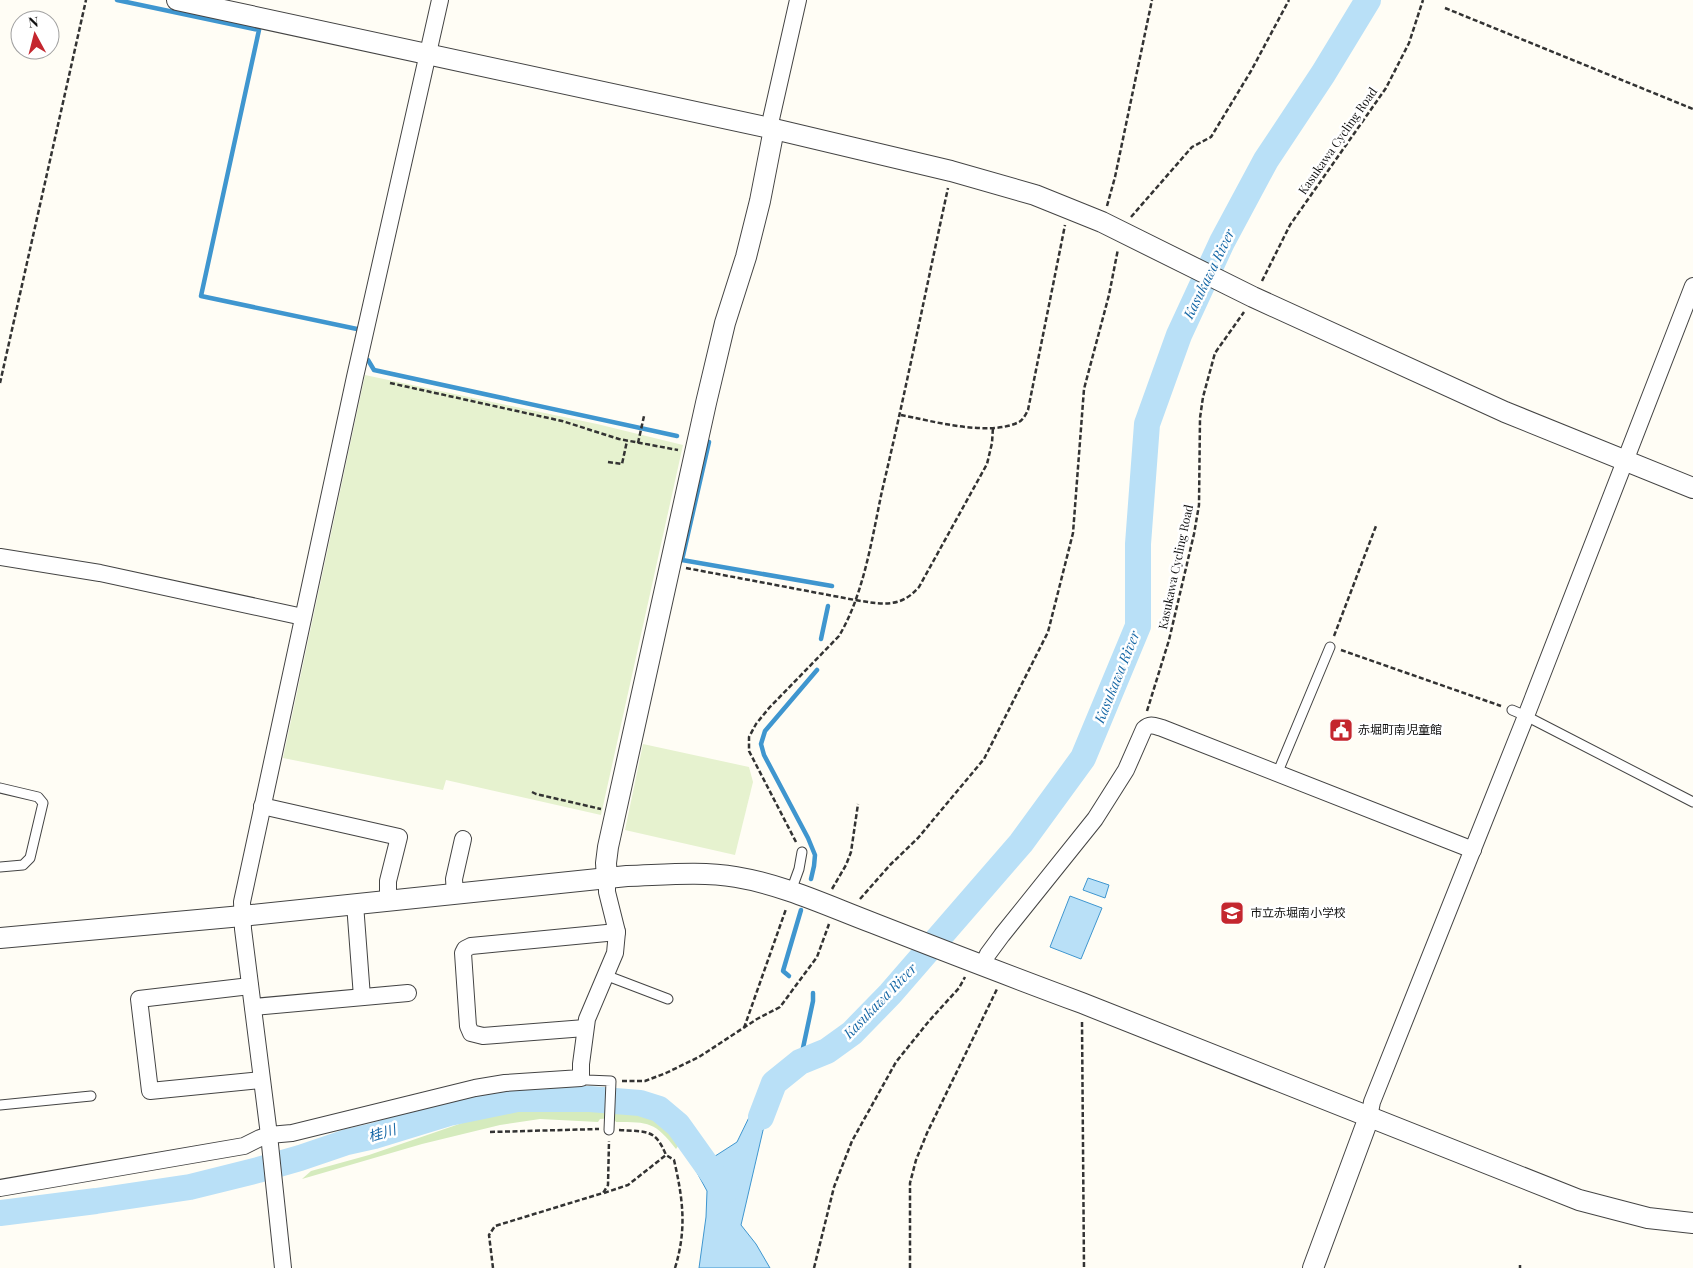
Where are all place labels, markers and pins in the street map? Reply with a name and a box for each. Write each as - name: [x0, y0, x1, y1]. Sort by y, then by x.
- public building icon: 赤堀町南児童館: [1328, 717, 1354, 743]
- place label: 赤堀町南児童館: [1358, 721, 1442, 737]
- school or university icon: 市立赤堀南小学校: [1219, 900, 1245, 926]
- place label: 市立赤堀南小学校: [1250, 904, 1346, 920]

